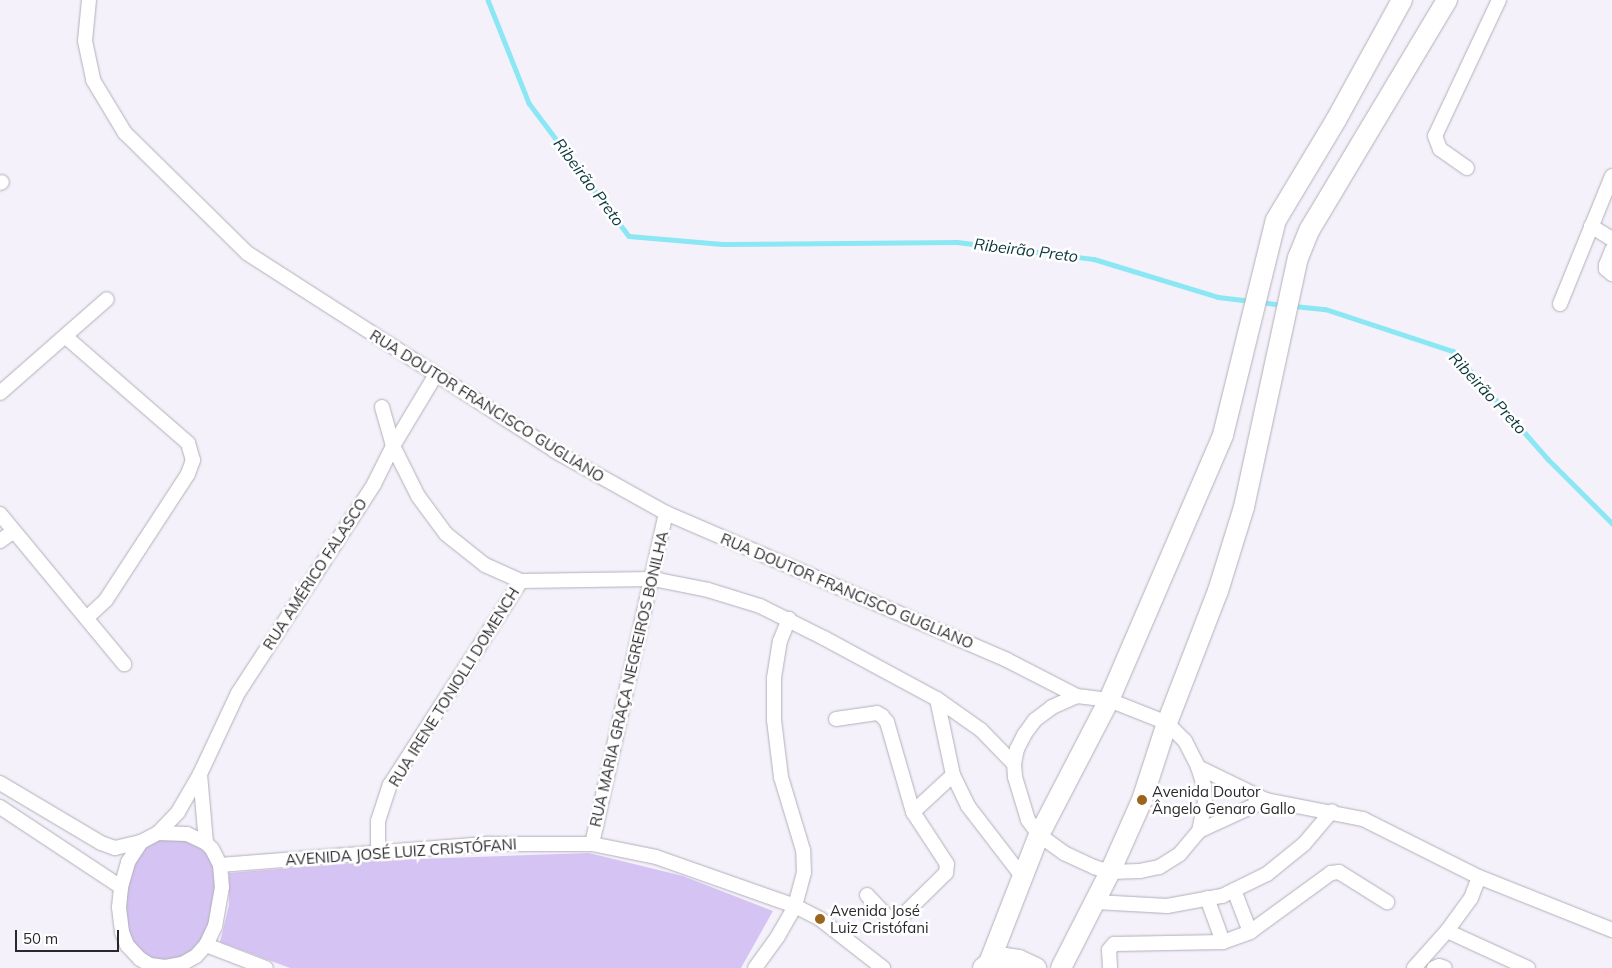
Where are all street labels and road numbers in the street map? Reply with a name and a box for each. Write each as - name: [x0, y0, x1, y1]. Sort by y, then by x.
- street label: RUA DOUTOR FRANCISCO GUGLIANO: [367, 326, 607, 486]
- street label: RUA AMÉRICO FALASCO: [259, 495, 371, 653]
- street label: RUA MARIA GRAÇA NEGREIROS BONILHA: [586, 529, 672, 829]
- street label: RUA DOUTOR FRANCISCO GUGLIANO: [718, 529, 976, 653]
- street label: RUA IRENE TONIOLLI DOMENCH: [385, 584, 523, 790]
- street label: AVENIDA JOSÉ LUIZ CRISTÓFANI: [285, 835, 517, 869]

